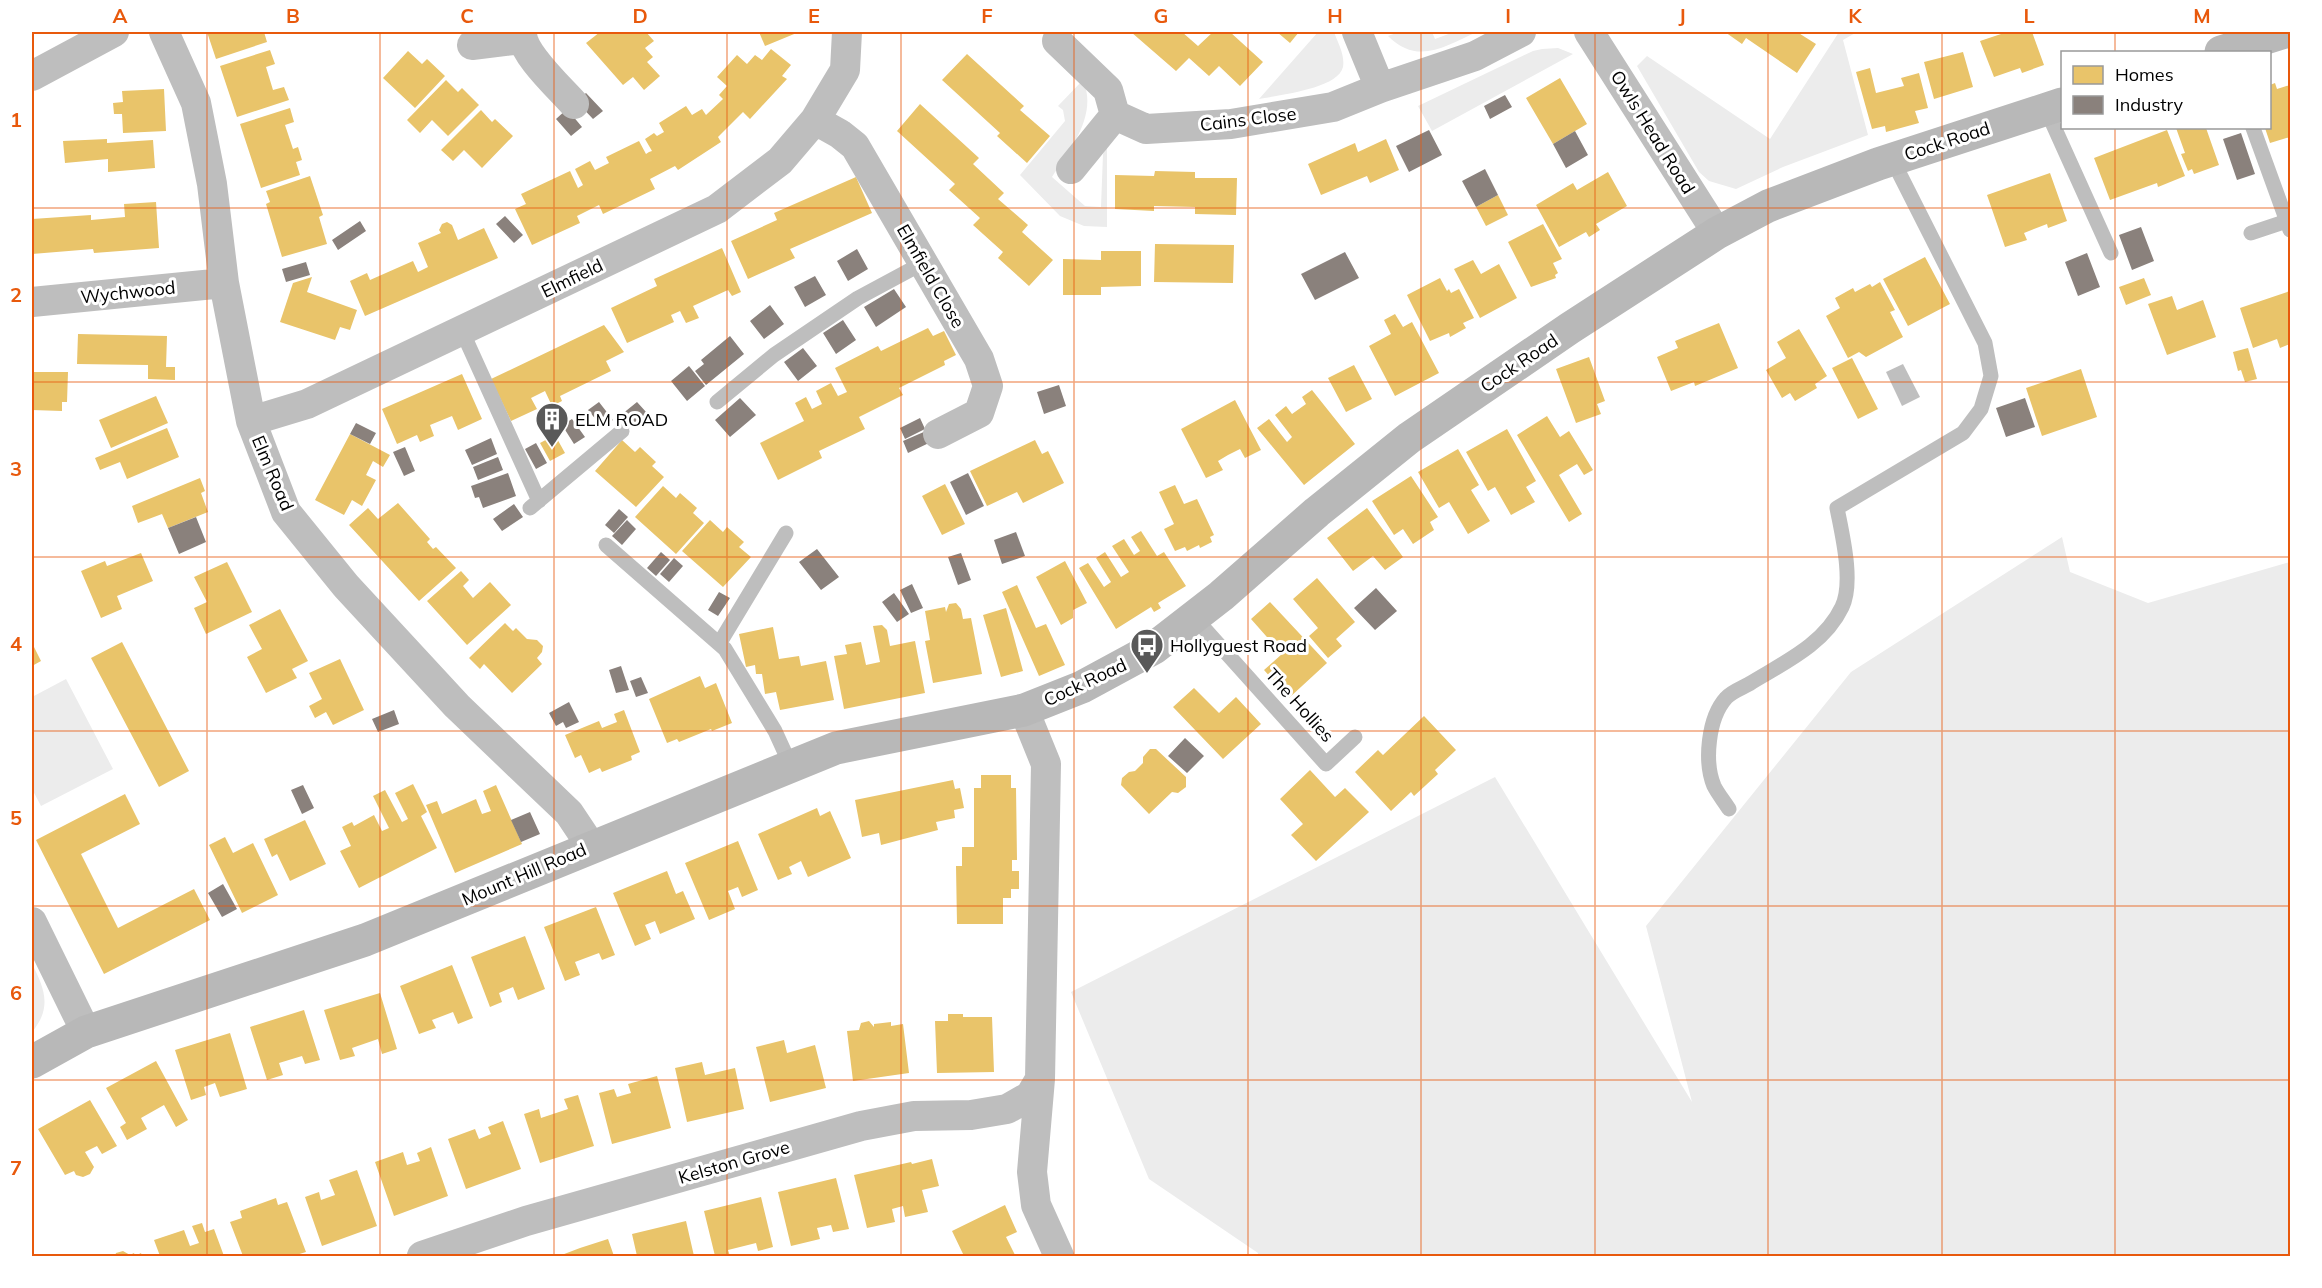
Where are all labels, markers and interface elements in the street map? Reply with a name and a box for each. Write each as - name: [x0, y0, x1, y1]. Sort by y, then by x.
- text: A: [113, 3, 128, 28]
- text: B: [286, 3, 300, 28]
- text: C: [460, 3, 474, 28]
- text: D: [632, 3, 648, 28]
- text: E: [808, 3, 820, 28]
- text: F: [981, 3, 993, 28]
- text: G: [1154, 3, 1168, 28]
- text: H: [1327, 3, 1343, 28]
- text: I: [1505, 3, 1511, 28]
- text: J: [1678, 3, 1686, 28]
- text: K: [1848, 3, 1862, 28]
- text: L: [2023, 3, 2035, 28]
- text: M: [2193, 3, 2211, 28]
- legend: [2061, 51, 2271, 129]
- text: Homes: [2115, 63, 2174, 86]
- street label: Owls Head Road: [1606, 66, 1700, 198]
- text: Industry: [2115, 93, 2184, 116]
- street label: Cains Close: [1199, 102, 1297, 136]
- text: 1: [10, 107, 22, 132]
- street label: Cock Road: [1901, 116, 1993, 166]
- street label: Elmfield Close: [892, 220, 970, 332]
- street label: Elmfield: [537, 253, 607, 303]
- street label: Wychwood: [79, 276, 177, 308]
- text: 2: [10, 282, 22, 307]
- street label: Cock Road: [1476, 329, 1562, 397]
- building icon: ELM ROAD: [534, 401, 570, 448]
- place label: ELM ROAD: [575, 408, 668, 431]
- street label: Elm Road: [247, 432, 299, 514]
- text: 3: [10, 456, 22, 481]
- bus stop icon: Hollyguest Road: [1129, 627, 1165, 674]
- text: 4: [10, 631, 22, 656]
- place label: Hollyguest Road: [1170, 634, 1307, 657]
- street label: Cock Road: [1040, 653, 1130, 711]
- street label: The Hollies: [1261, 663, 1339, 747]
- text: 5: [10, 805, 22, 830]
- street label: Mount Hill Road: [458, 837, 590, 911]
- text: 6: [10, 980, 22, 1005]
- street label: Kelston Grove: [676, 1135, 792, 1189]
- text: 7: [10, 1155, 22, 1180]

